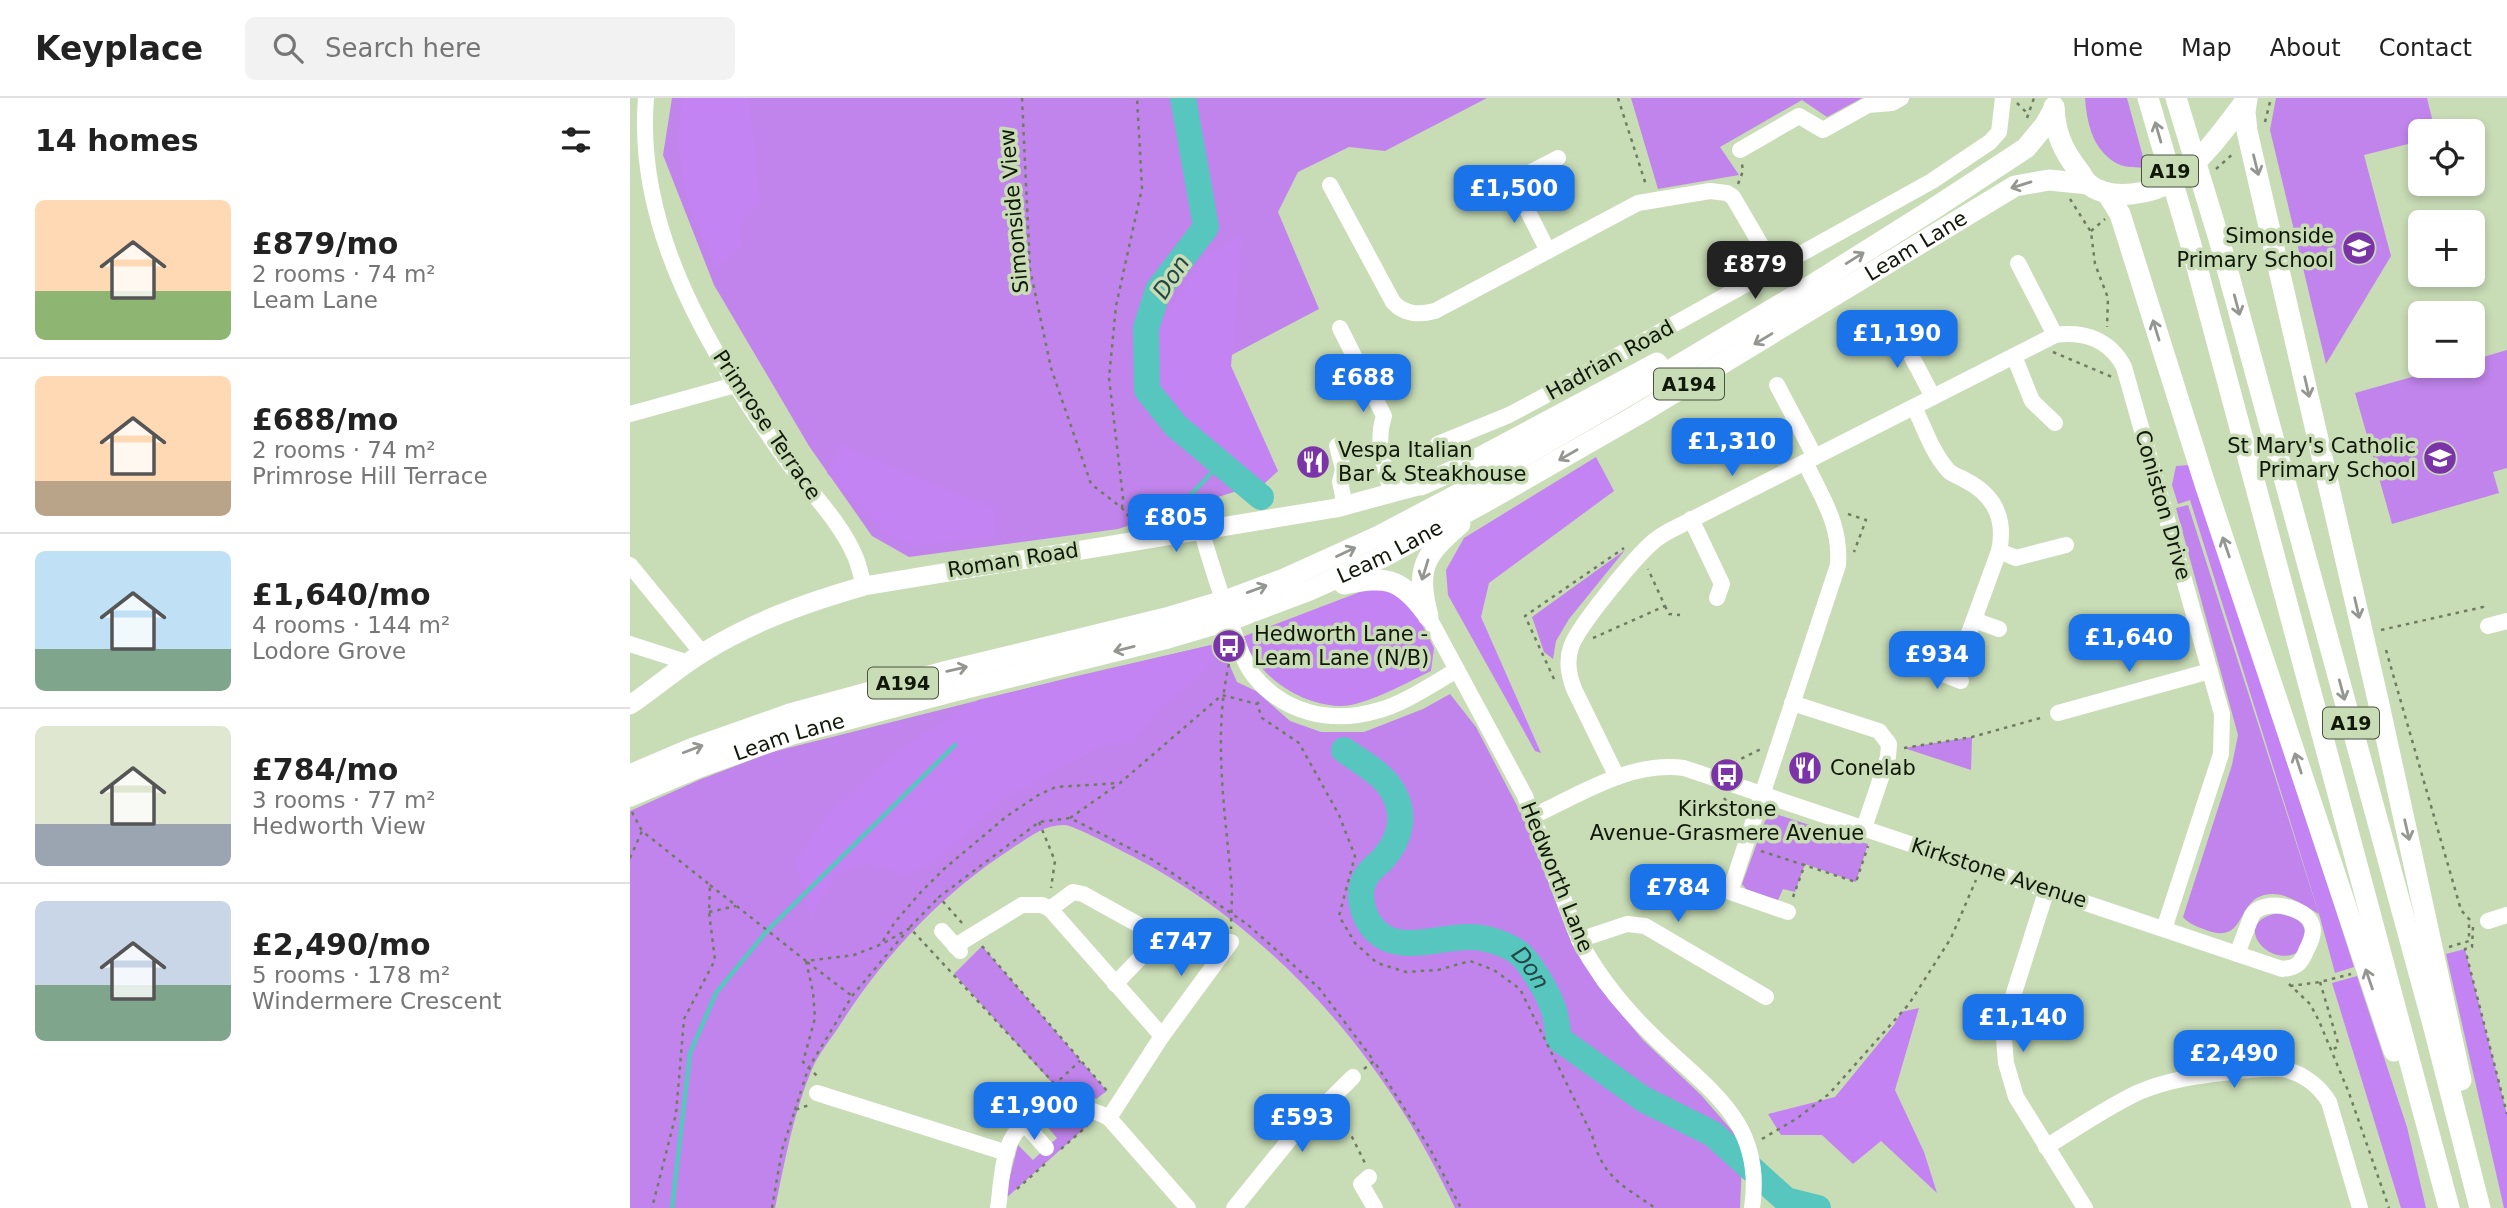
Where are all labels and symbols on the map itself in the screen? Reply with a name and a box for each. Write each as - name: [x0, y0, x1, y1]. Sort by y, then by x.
- one-way arrow: [2151, 122, 2164, 144]
- street label: Simonside View: [995, 128, 1033, 294]
- one-way arrow: [2250, 153, 2263, 176]
- road number: A19: [2142, 156, 2198, 186]
- pin: £1,500: [1457, 166, 1571, 225]
- one-way arrow: [2011, 180, 2033, 192]
- street label: Leam Lane: [1861, 206, 1971, 286]
- place label: Simonside Primary School: [2176, 224, 2334, 272]
- school or university icon: Simonside Primary School: [2340, 229, 2378, 267]
- pin: £879: [1714, 242, 1796, 301]
- water label: Don: [1147, 250, 1195, 304]
- one-way arrow: [1845, 251, 1865, 265]
- one-way arrow: [2231, 293, 2244, 316]
- pin: £1,190: [1840, 310, 1954, 370]
- street label: Hadrian Road: [1542, 315, 1678, 405]
- one-way arrow: [2149, 320, 2162, 342]
- one-way arrow: [1754, 332, 1774, 346]
- street label: Primrose Terrace: [708, 346, 826, 504]
- pin: £688: [1322, 354, 1404, 414]
- road number: A194: [1654, 368, 1724, 400]
- one-way arrow: [2300, 375, 2314, 398]
- pin: £1,310: [1675, 418, 1789, 478]
- street label: Coniston Drive: [2130, 427, 2196, 583]
- place label: St Mary's Catholic Primary School: [2227, 434, 2416, 482]
- place label: Vespa Italian Bar & Steakhouse: [1338, 438, 1526, 486]
- school or university icon: St Mary's Catholic Primary School: [2421, 439, 2459, 477]
- restaurant icon: Vespa Italian Bar & Steakhouse: [1294, 443, 1332, 481]
- one-way arrow: [1558, 448, 1578, 462]
- pin: £805: [1135, 494, 1217, 554]
- street label: Leam Lane: [1333, 515, 1447, 588]
- one-way arrow: [2218, 536, 2231, 558]
- street label: Roman Road: [946, 538, 1080, 582]
- one-way arrow: [1335, 544, 1356, 558]
- one-way arrow: [1417, 558, 1430, 580]
- one-way arrow: [1245, 582, 1267, 594]
- one-way arrow: [2351, 597, 2364, 619]
- pin: £1,640: [2072, 614, 2186, 674]
- place label: Hedworth Lane - Leam Lane (N/B): [1254, 622, 1429, 670]
- bus stop icon: Hedworth Lane - Leam Lane (N/B): [1210, 627, 1248, 665]
- pin: £934: [1896, 632, 1978, 691]
- one-way arrow: [1113, 643, 1136, 656]
- one-way arrow: [946, 662, 968, 675]
- road number: A194: [868, 668, 938, 698]
- one-way arrow: [2336, 679, 2349, 701]
- road number: A19: [2323, 708, 2379, 738]
- street label: Leam Lane: [730, 709, 847, 766]
- one-way arrow: [682, 741, 703, 754]
- restaurant icon: Conelab: [1786, 749, 1824, 787]
- one-way arrow: [2290, 752, 2303, 774]
- bus stop icon: Kirkstone Avenue-Grasmere Avenue: [1708, 756, 1746, 794]
- place label: Conelab: [1830, 756, 1916, 780]
- place label: Kirkstone Avenue-Grasmere Avenue: [1590, 797, 1864, 845]
- street label: Hedworth Lane: [1516, 798, 1598, 956]
- one-way arrow: [2401, 818, 2415, 841]
- street label: Kirkstone Avenue: [1908, 833, 2090, 913]
- pin: £784: [1637, 864, 1719, 924]
- pin: £747: [1140, 918, 1222, 978]
- water label: Don: [1507, 941, 1555, 994]
- one-way arrow: [2362, 968, 2374, 990]
- pin: £1,140: [1966, 995, 2080, 1054]
- pin: £2,490: [2177, 1030, 2291, 1090]
- pin: £1,900: [977, 1082, 1091, 1142]
- pin: £593: [1261, 1094, 1343, 1154]

